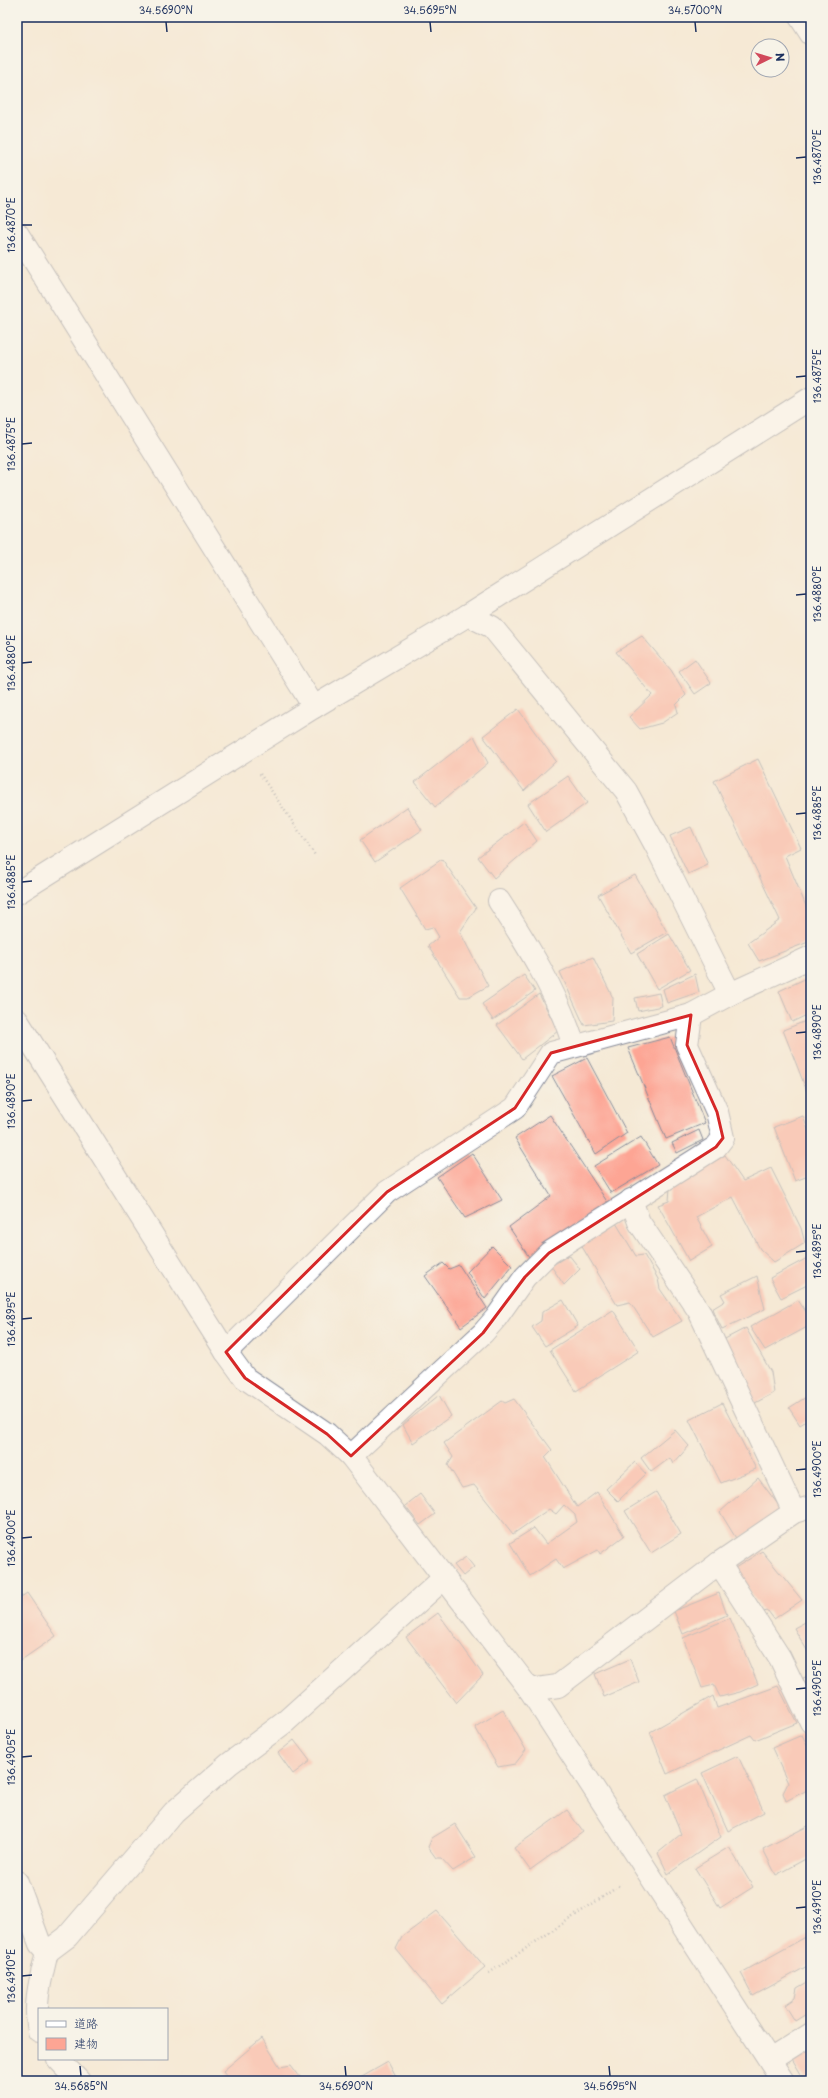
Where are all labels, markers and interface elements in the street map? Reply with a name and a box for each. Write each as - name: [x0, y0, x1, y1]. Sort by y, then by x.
- text: 34.5690°N: [139, 2, 193, 17]
- text: 34.5695°N: [403, 2, 457, 17]
- text: 34.5700°N: [668, 2, 722, 17]
- north arrow: [750, 38, 790, 78]
- text: N: [772, 52, 789, 62]
- text: 136.4870°E: [809, 129, 824, 185]
- text: 136.4870°E: [3, 197, 18, 253]
- text: 136.4875°E: [809, 349, 824, 403]
- text: 136.4875°E: [3, 417, 18, 471]
- text: 136.4880°E: [809, 566, 824, 622]
- text: 136.4880°E: [3, 635, 18, 691]
- text: 136.4885°E: [809, 786, 824, 840]
- text: 136.4885°E: [3, 855, 18, 909]
- text: 136.4890°E: [809, 1004, 824, 1060]
- text: 136.4890°E: [3, 1073, 18, 1129]
- text: 136.4895°E: [809, 1223, 824, 1279]
- text: 136.4895°E: [3, 1291, 18, 1347]
- text: 136.4900°E: [809, 1440, 824, 1498]
- text: 136.4900°E: [3, 1509, 18, 1567]
- text: 136.4905°E: [809, 1660, 824, 1716]
- text: 136.4905°E: [3, 1729, 18, 1785]
- text: 136.4910°E: [809, 1880, 824, 1934]
- text: 136.4910°E: [3, 1949, 18, 2003]
- legend: [38, 2008, 168, 2060]
- text: 道路: [74, 2014, 98, 2032]
- text: 建物: [74, 2034, 98, 2052]
- text: 34.5685°N: [54, 2078, 108, 2093]
- text: 34.5690°N: [319, 2078, 373, 2093]
- text: 34.5695°N: [583, 2078, 637, 2093]

